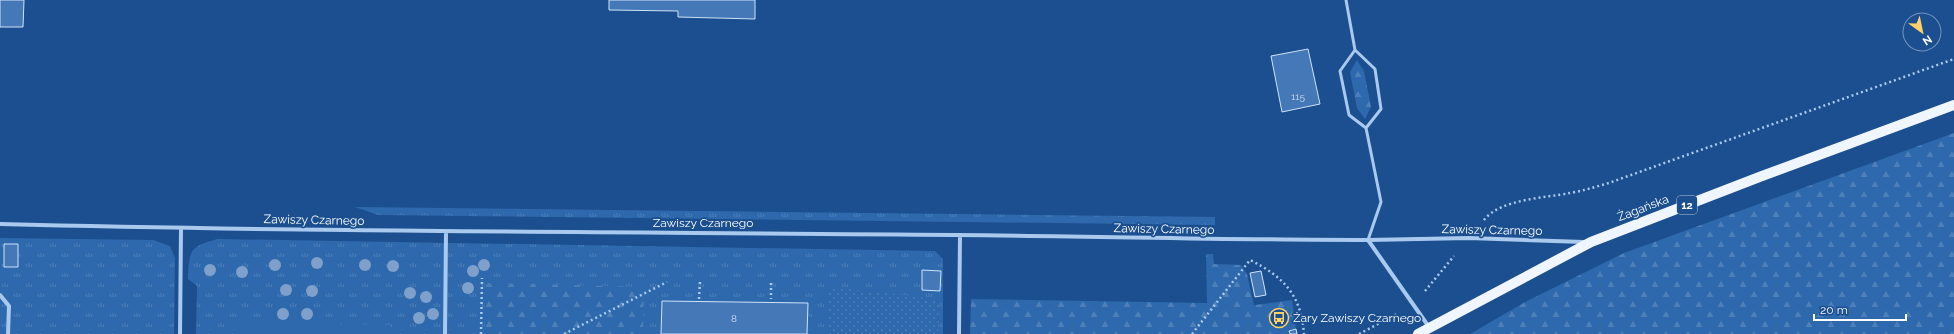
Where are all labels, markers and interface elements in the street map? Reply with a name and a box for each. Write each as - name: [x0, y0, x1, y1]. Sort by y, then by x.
- north arrow: [1902, 12, 1942, 52]
- text: N: [1920, 32, 1934, 48]
- house number: 115: [1291, 91, 1306, 102]
- street label: Żagańska: [1615, 192, 1671, 224]
- road number: 12: [1677, 196, 1697, 214]
- street label: Zawiszy Czarnego: [264, 212, 364, 228]
- street label: Zawiszy Czarnego: [653, 216, 753, 230]
- street label: Zawiszy Czarnego: [1114, 221, 1214, 237]
- street label: Zawiszy Czarnego: [1442, 222, 1542, 238]
- scale bar: [1814, 296, 1906, 322]
- text: 20 m: [1820, 303, 1848, 317]
- bus stop icon: Żary Zawiszy Czarnego: [1268, 307, 1290, 329]
- place label: Żary Zawiszy Czarnego: [1293, 311, 1421, 325]
- house number: 8: [731, 313, 737, 324]

